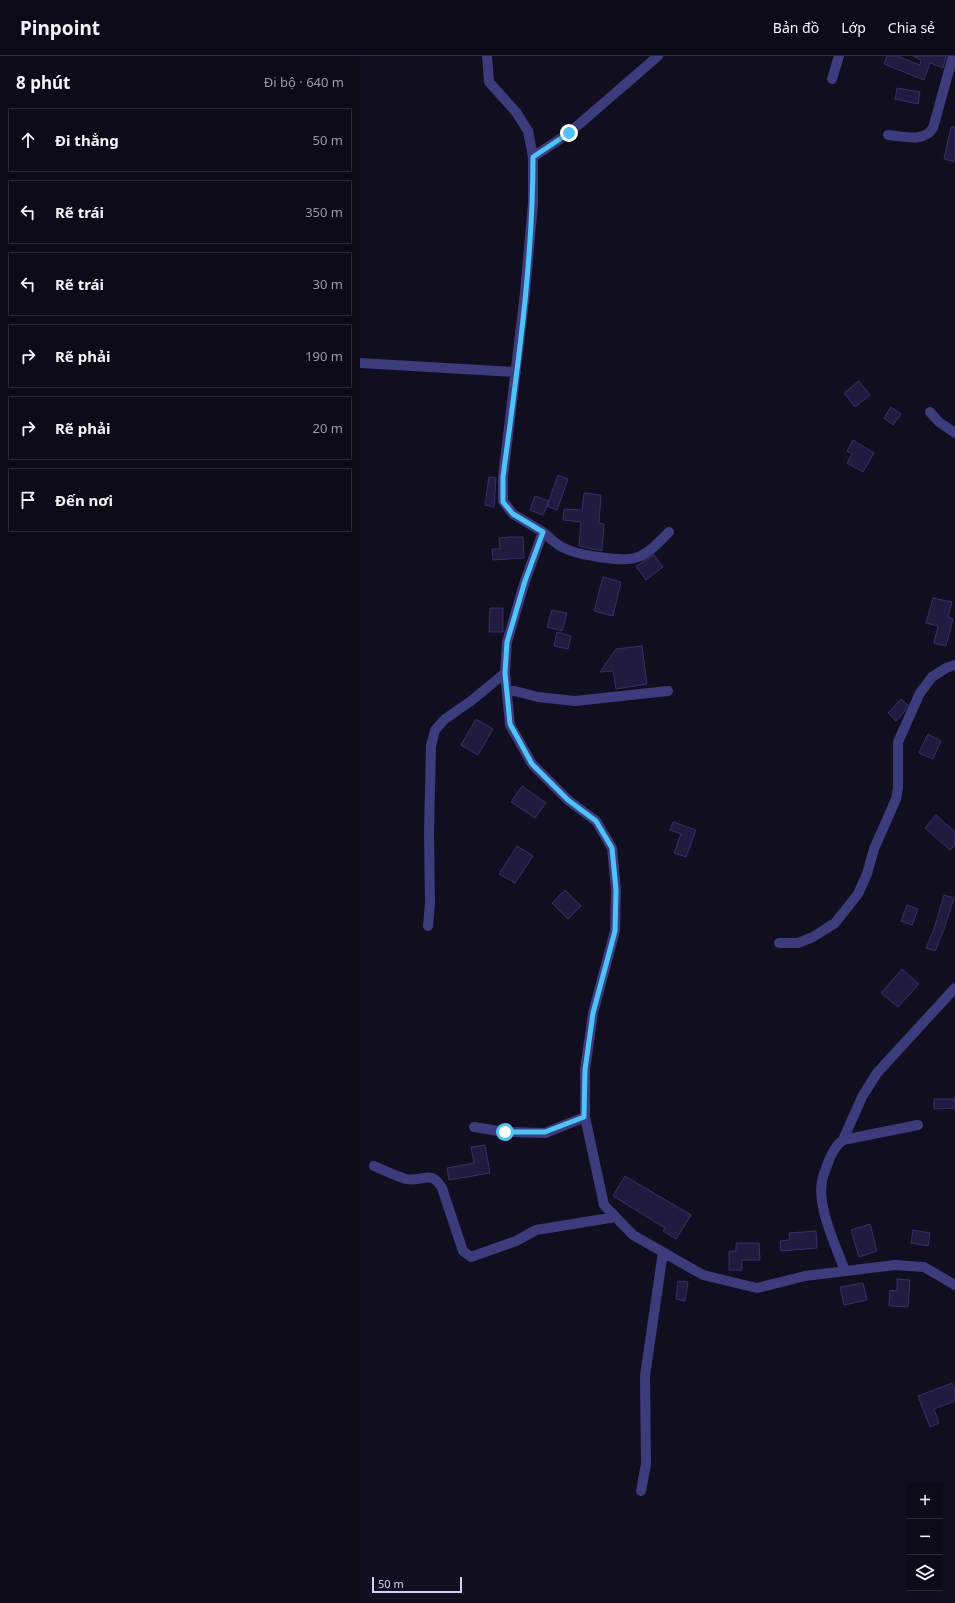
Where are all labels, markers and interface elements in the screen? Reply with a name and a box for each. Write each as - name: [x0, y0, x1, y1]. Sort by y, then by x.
- text: Pinpoint: [20, 15, 100, 41]
- text: Bản đồ: [773, 18, 819, 37]
- text: Lớp: [841, 18, 866, 37]
- text: Chia sẻ: [888, 18, 935, 37]
- text: 8 phút: [16, 71, 70, 94]
- text: Đi bộ · 640 m: [264, 73, 344, 91]
- route end: [560, 124, 578, 142]
- icon: ahead: [17, 129, 39, 151]
- text: Đi thẳng: [55, 130, 119, 150]
- text: 50 m: [313, 131, 343, 149]
- icon: left: [17, 201, 39, 223]
- text: Rẽ trái: [55, 202, 104, 222]
- text: 350 m: [305, 203, 343, 221]
- icon: left: [17, 273, 39, 295]
- text: Rẽ trái: [55, 274, 104, 294]
- text: 30 m: [313, 275, 343, 293]
- icon: right: [17, 345, 39, 367]
- text: Rẽ phải: [55, 346, 110, 366]
- text: 190 m: [305, 347, 343, 365]
- icon: right: [17, 417, 39, 439]
- text: Rẽ phải: [55, 418, 110, 438]
- text: 20 m: [313, 419, 343, 437]
- icon: arrive: [17, 489, 39, 511]
- text: Đến nơi: [55, 490, 113, 510]
- route start: [496, 1123, 514, 1141]
- map controls: [907, 1483, 943, 1591]
- button: +: [907, 1483, 943, 1519]
- button: −: [907, 1519, 943, 1555]
- button: layers: [907, 1555, 943, 1591]
- scale bar: [372, 1575, 462, 1594]
- text: 50 m: [378, 1576, 404, 1591]

